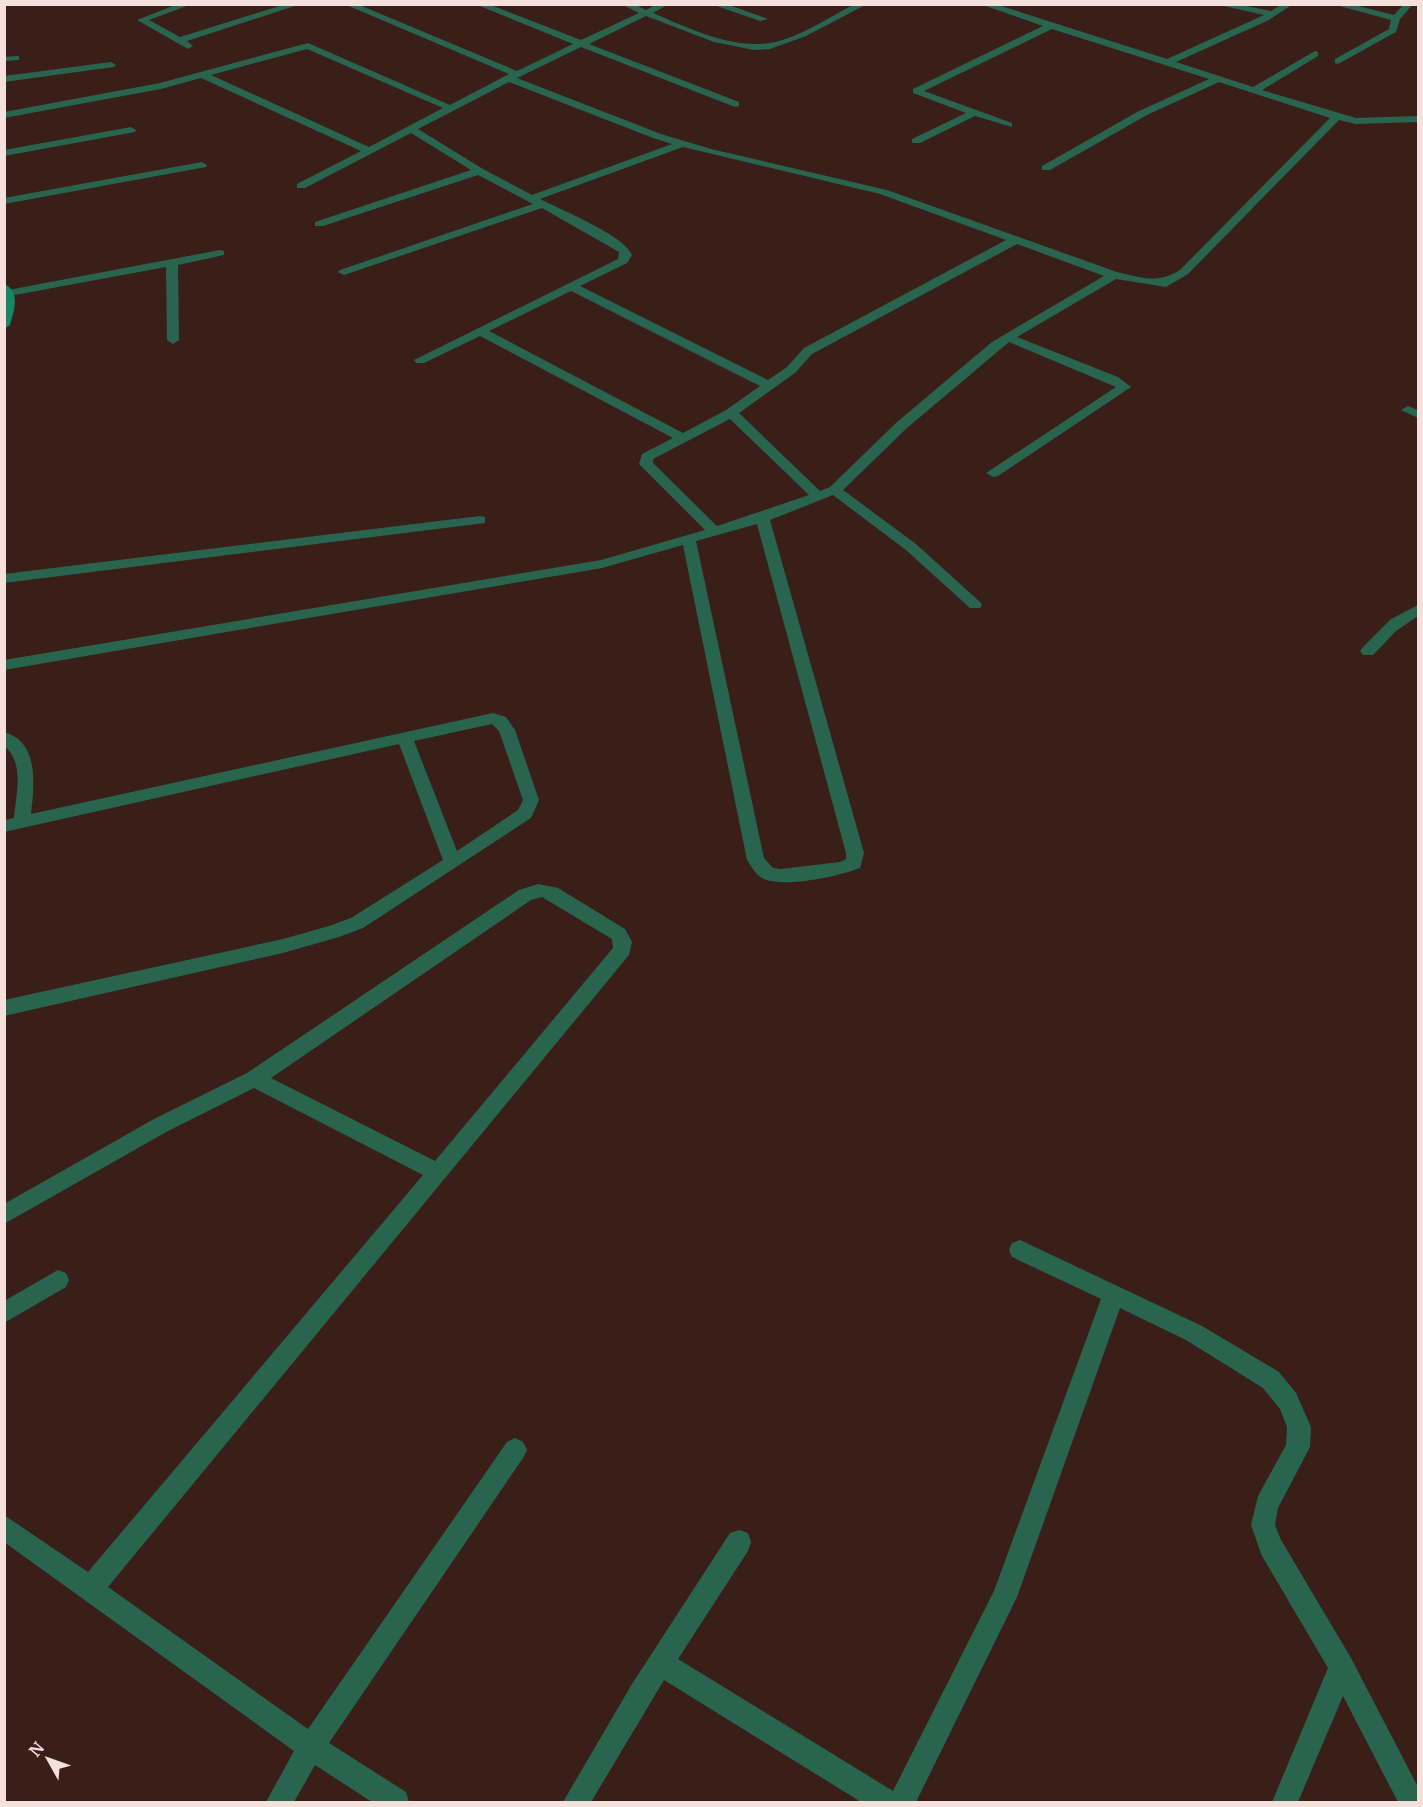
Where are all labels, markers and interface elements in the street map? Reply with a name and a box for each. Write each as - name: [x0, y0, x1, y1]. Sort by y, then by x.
- north arrow: [18, 1729, 78, 1789]
- text: N: [25, 1738, 48, 1761]

